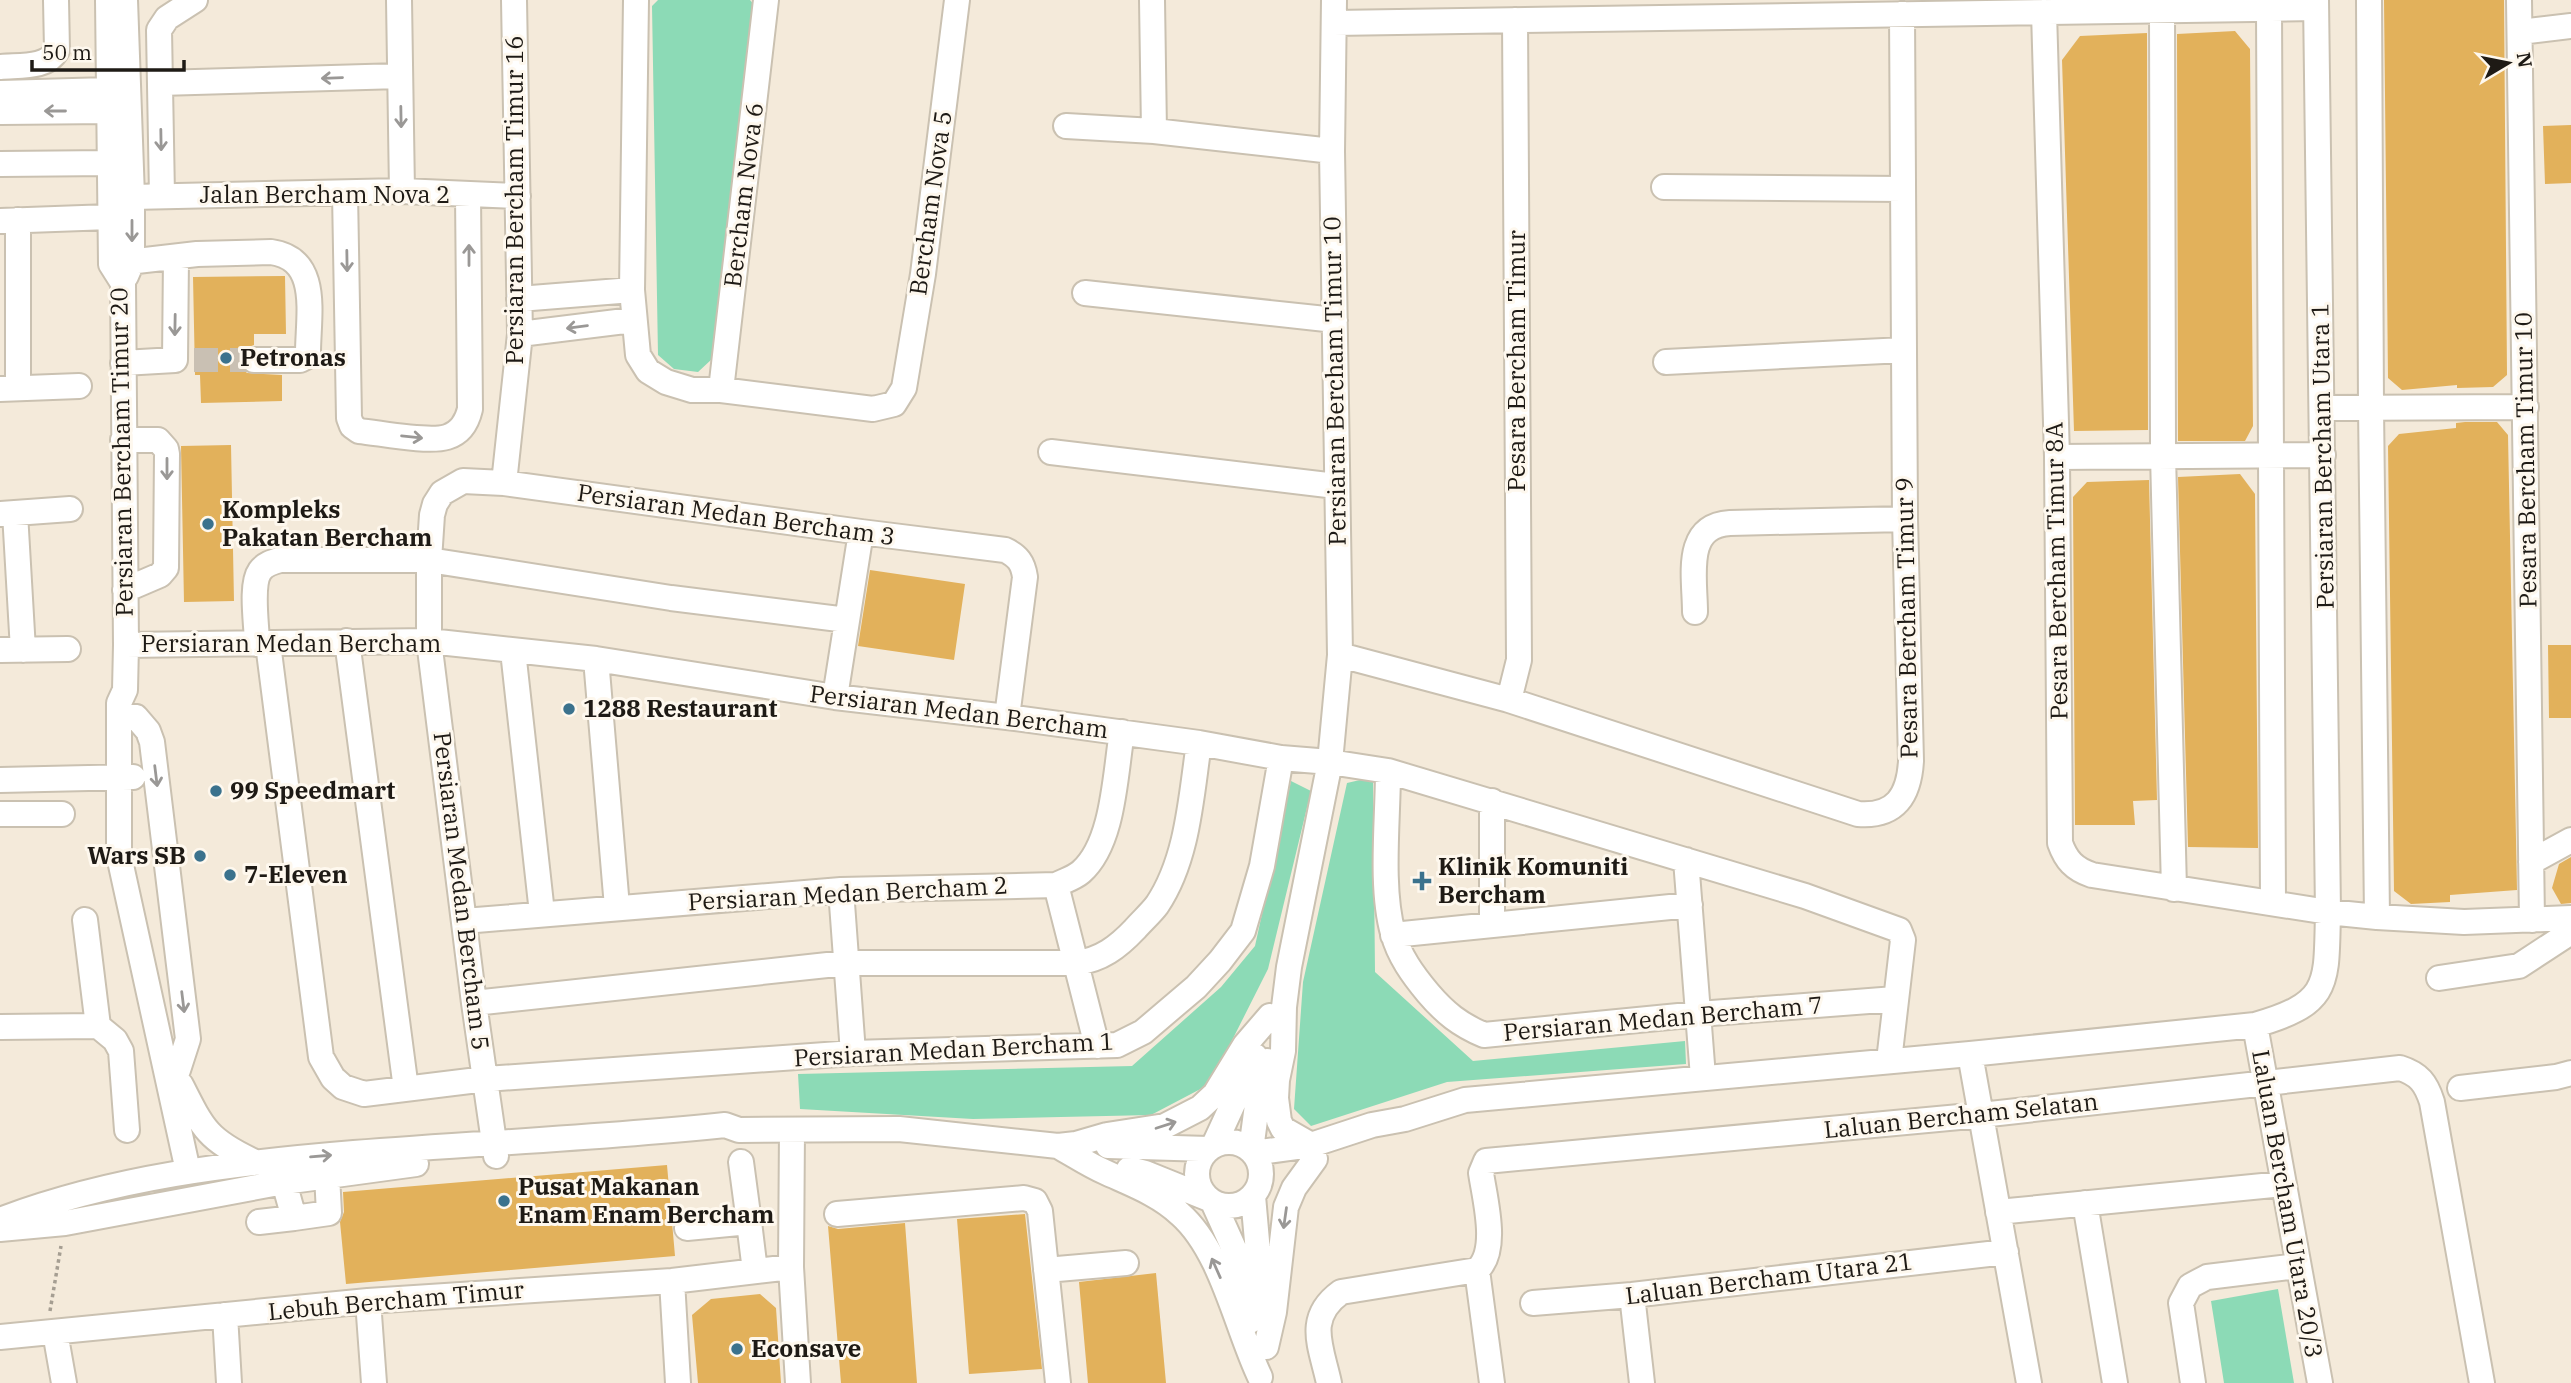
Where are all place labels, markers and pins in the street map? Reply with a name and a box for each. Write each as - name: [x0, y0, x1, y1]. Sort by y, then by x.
- place label: Petronas: [240, 341, 346, 373]
- marker: Petronas: [218, 350, 234, 366]
- place label: Kompleks Pakatan Bercham: [222, 493, 432, 553]
- marker: Kompleks Pakatan Bercham: [200, 516, 216, 532]
- place label: 1288 Restaurant: [583, 692, 777, 724]
- marker: 1288 Restaurant: [561, 701, 577, 717]
- place label: 99 Speedmart: [230, 774, 395, 806]
- marker: 99 Speedmart: [208, 783, 224, 799]
- place label: Wars SB: [87, 839, 186, 871]
- marker: Wars SB: [192, 848, 208, 864]
- place label: Klinik Komuniti Bercham: [1438, 850, 1628, 910]
- place label: 7-Eleven: [244, 858, 348, 890]
- marker: 7-Eleven: [222, 867, 238, 883]
- marker: Klinik Komuniti Bercham: [1412, 871, 1432, 891]
- place label: Pusat Makanan Enam Enam Bercham: [518, 1170, 774, 1230]
- marker: Pusat Makanan Enam Enam Bercham: [496, 1193, 512, 1209]
- place label: Econsave: [751, 1332, 861, 1364]
- marker: Econsave: [729, 1341, 745, 1357]

